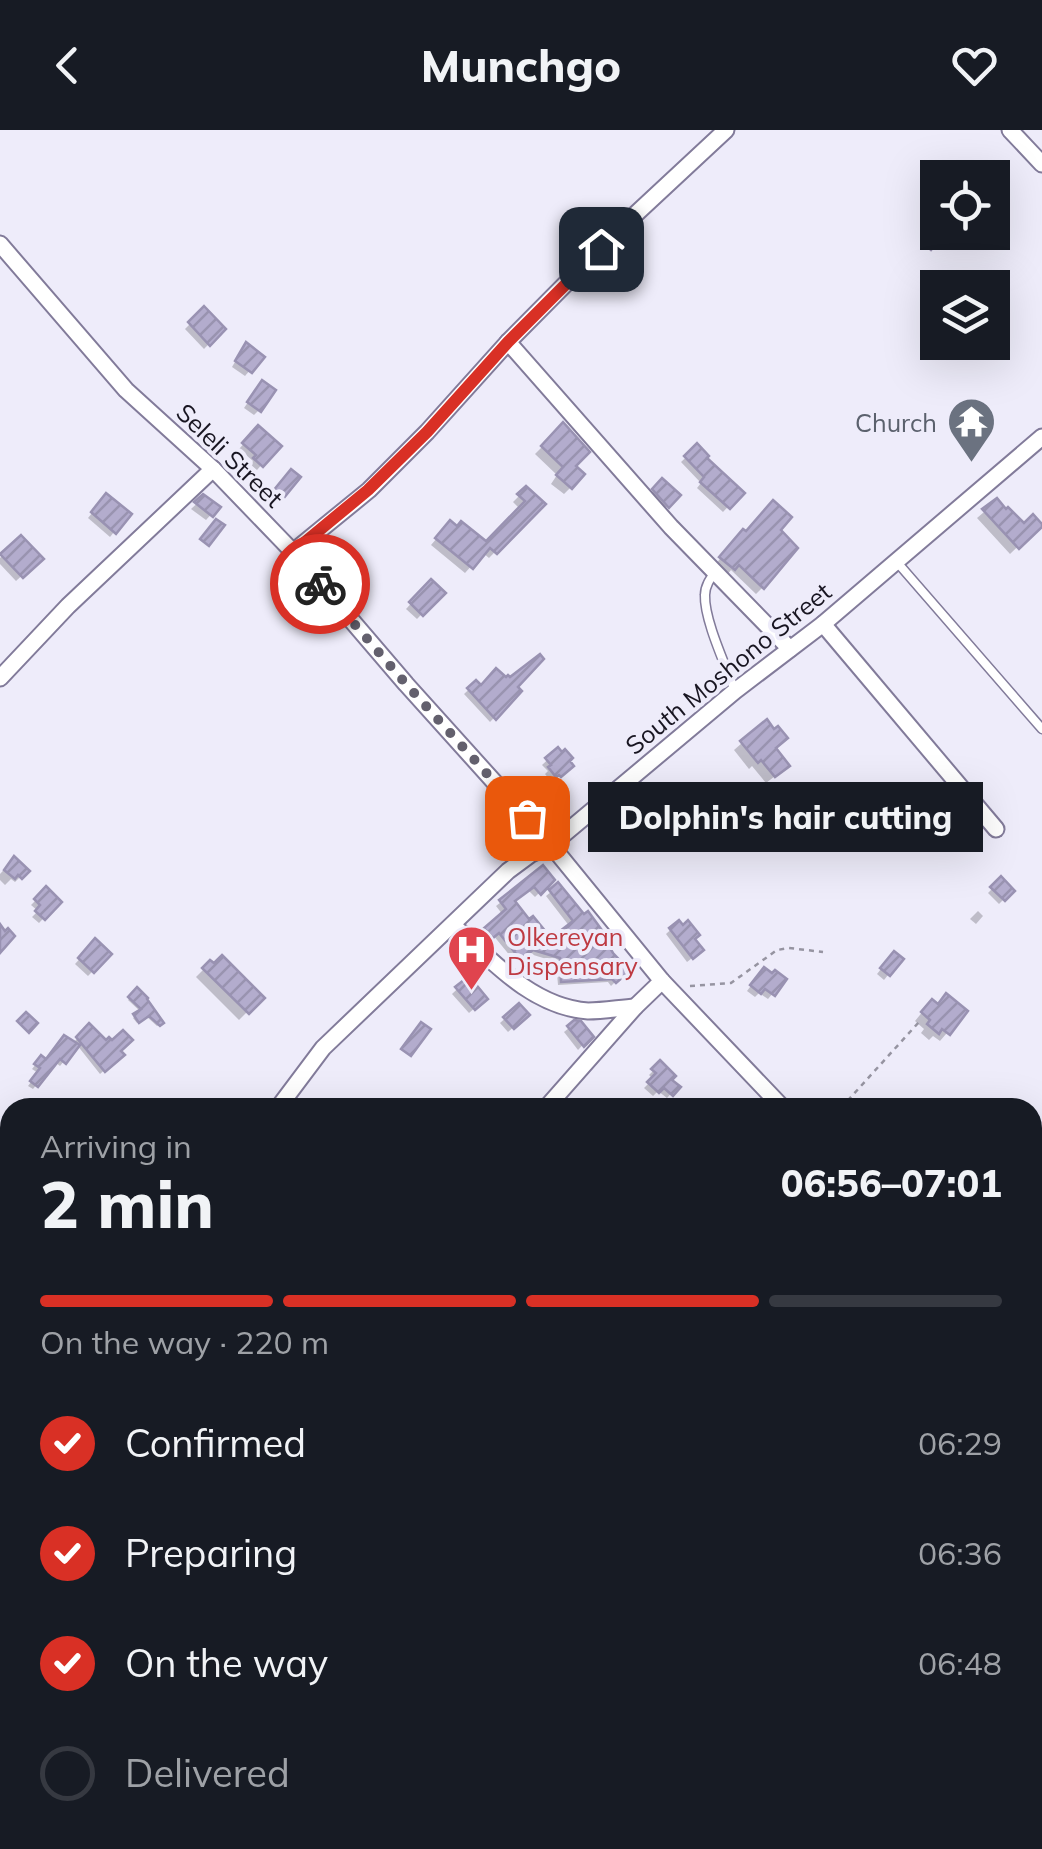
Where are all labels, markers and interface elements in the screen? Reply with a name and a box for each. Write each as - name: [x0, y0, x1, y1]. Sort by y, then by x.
- text: Munchgo: [421, 37, 621, 93]
- icon: back: [40, 38, 95, 93]
- icon: heart: [947, 38, 1002, 93]
- map controls: [920, 160, 1010, 360]
- button: locate: [920, 160, 1010, 250]
- pin: [559, 207, 644, 292]
- icon: home: [574, 222, 629, 277]
- button: layers: [920, 270, 1010, 360]
- temple icon: Church: [946, 396, 998, 464]
- street label: Seleli Street: [170, 397, 290, 514]
- place label: Church: [855, 407, 937, 438]
- courier: [270, 534, 370, 634]
- icon: bike: [293, 557, 348, 612]
- street label: South Moshono Street: [619, 575, 837, 761]
- pin: [485, 776, 570, 861]
- callout: Dolphin's hair cutting: [587, 783, 982, 853]
- icon: bag: [500, 791, 555, 846]
- text: Dolphin's hair cutting: [619, 797, 952, 837]
- place label: Olkereyan Dispensary: [507, 921, 638, 981]
- hospital icon: Olkereyan Dispensary: [446, 924, 498, 992]
- text: Arriving in: [40, 1126, 192, 1166]
- text: 06:56–07:01: [781, 1159, 1002, 1207]
- text: 2 min: [40, 1163, 214, 1244]
- text: On the way · 220 m: [40, 1322, 329, 1362]
- icon: check: [40, 1416, 95, 1471]
- text: Confirmed: [125, 1419, 306, 1467]
- text: 06:29: [918, 1423, 1002, 1463]
- icon: check: [40, 1526, 95, 1581]
- text: Preparing: [125, 1529, 297, 1577]
- text: 06:36: [918, 1533, 1002, 1573]
- icon: check: [40, 1636, 95, 1691]
- text: On the way: [125, 1639, 328, 1687]
- text: 06:48: [918, 1643, 1002, 1683]
- text: Delivered: [125, 1749, 290, 1797]

